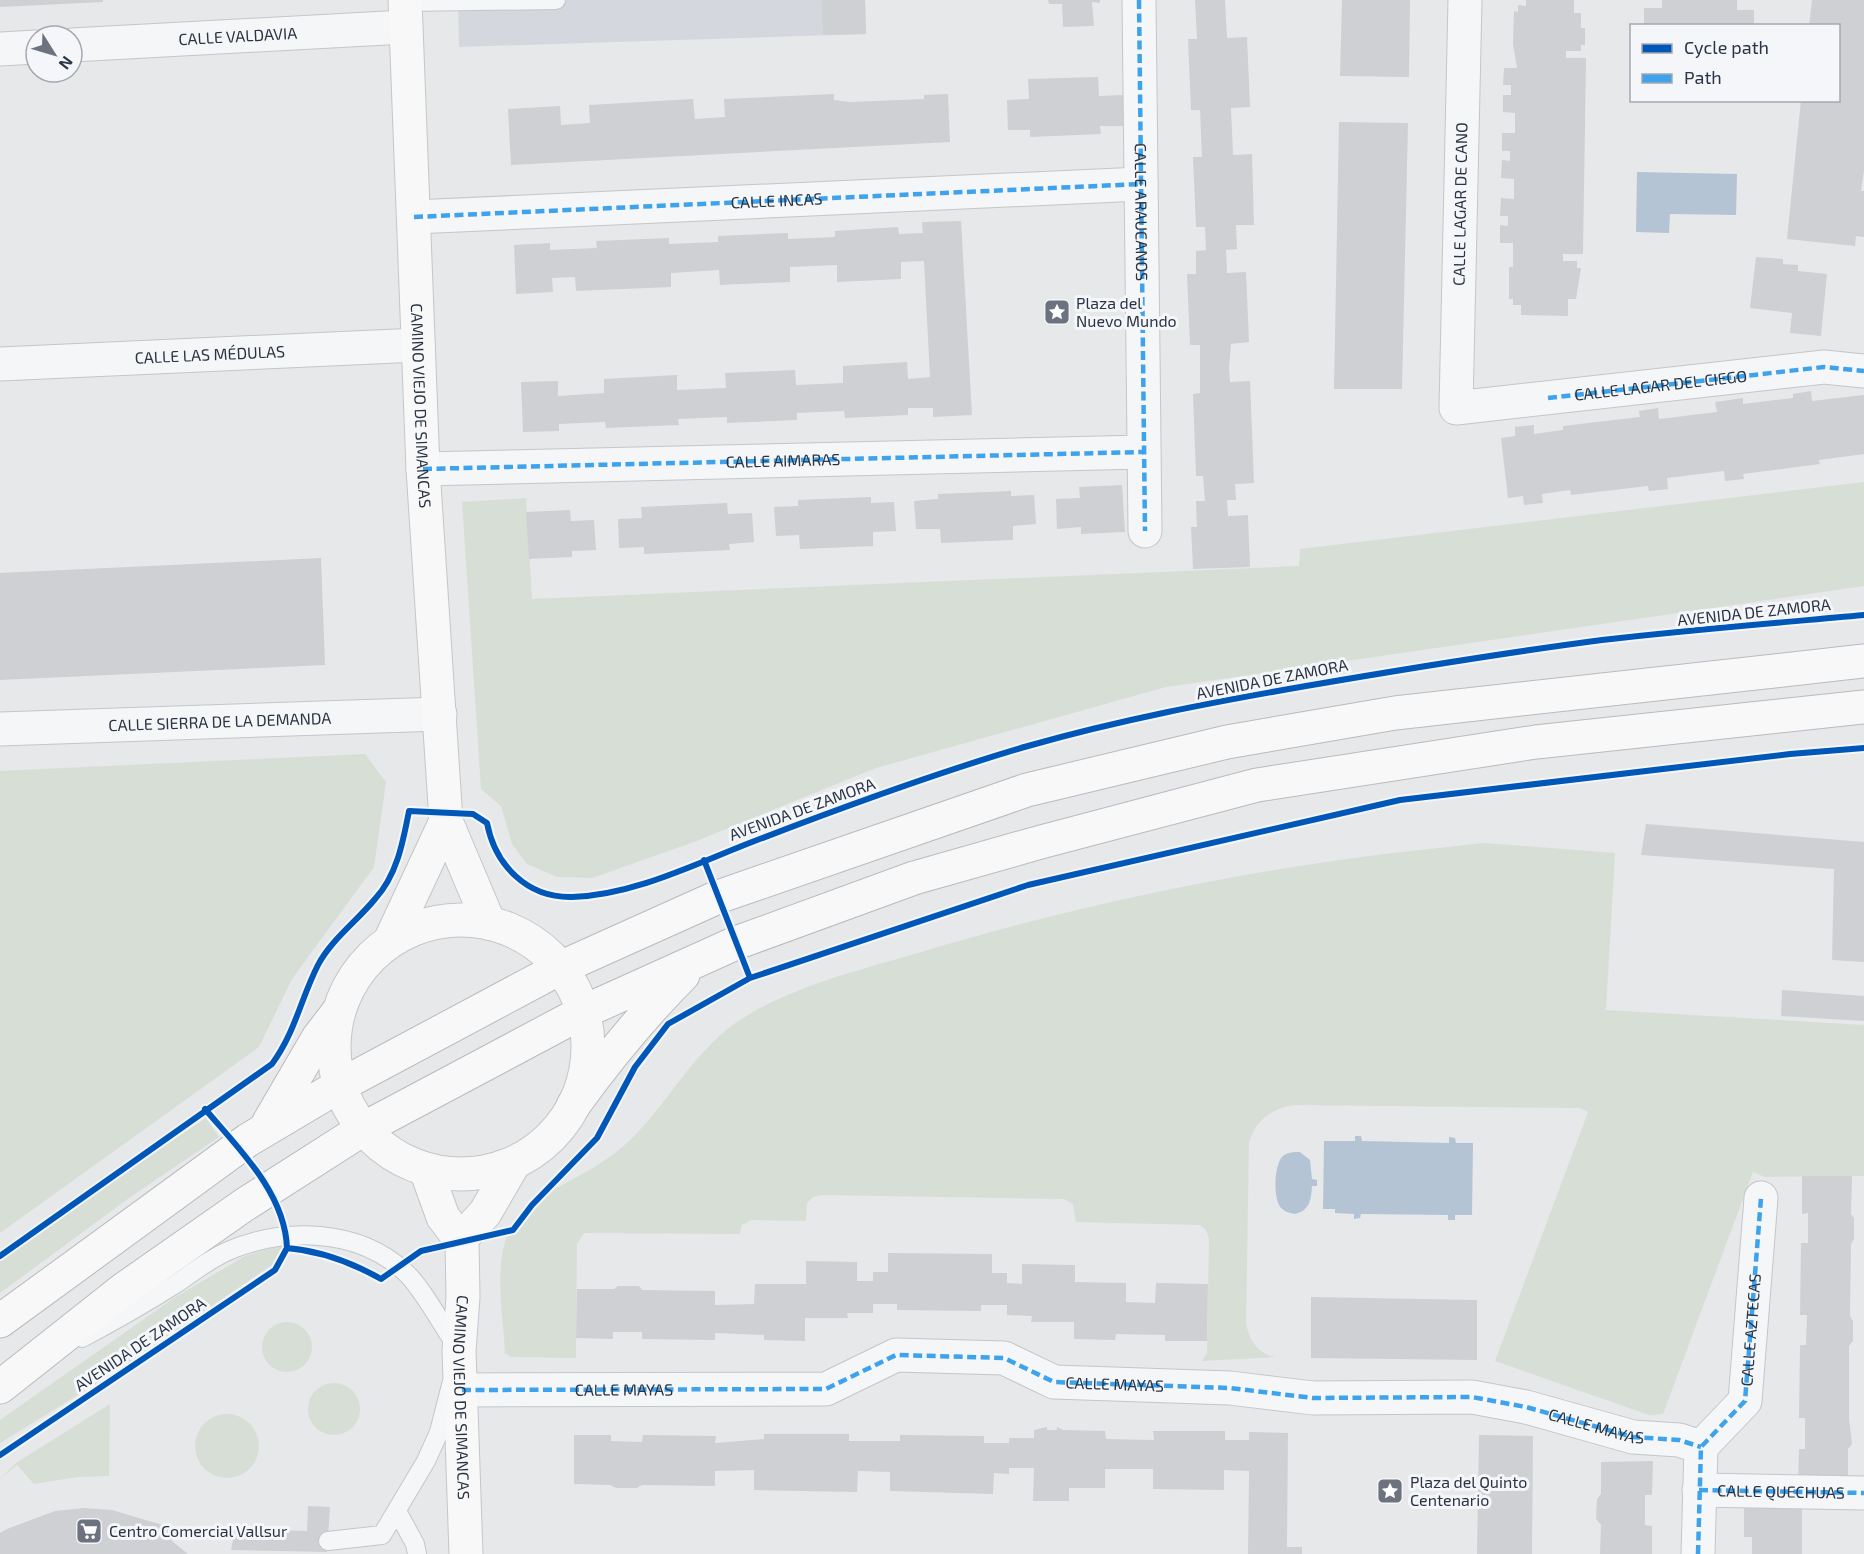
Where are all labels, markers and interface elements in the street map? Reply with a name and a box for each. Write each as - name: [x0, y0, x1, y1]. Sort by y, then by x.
- street label: CALLE VALDAVIA: [178, 23, 298, 48]
- north arrow: [24, 24, 84, 84]
- legend: [1630, 24, 1840, 102]
- text: Cycle path: [1684, 36, 1769, 58]
- text: N: [55, 53, 77, 74]
- text: Path: [1684, 66, 1722, 88]
- street label: CALLE LAGAR DE CANO: [1449, 122, 1470, 286]
- street label: CALLE ARAUCANOS: [1132, 143, 1152, 281]
- street label: CALLE INCAS: [730, 188, 823, 212]
- place label: Plaza del Nuevo Mundo: [1076, 293, 1177, 330]
- place icon: Plaza del Nuevo Mundo: [1042, 297, 1072, 327]
- street label: CAMINO VIEJO DE SIMANCAS: [408, 303, 436, 509]
- street label: CALLE LAS MÉDULAS: [134, 341, 285, 367]
- street label: CALLE LAGAR DEL CIEGO: [1573, 366, 1748, 404]
- street label: CALLE AIMARAS: [725, 449, 840, 471]
- street label: AVENIDA DE ZAMORA: [1676, 594, 1832, 629]
- street label: AVENIDA DE ZAMORA: [1194, 654, 1349, 703]
- street label: CALLE SIERRA DE LA DEMANDA: [108, 708, 332, 734]
- street label: AVENIDA DE ZAMORA: [726, 773, 877, 844]
- street label: CALLE AZTECAS: [1736, 1273, 1764, 1387]
- street label: AVENIDA DE ZAMORA: [71, 1293, 209, 1395]
- street label: CAMINO VIEJO DE SIMANCAS: [450, 1295, 474, 1500]
- street label: CALLE MAYAS: [1065, 1372, 1164, 1395]
- street label: CALLE MAYAS: [575, 1379, 673, 1399]
- street label: CALLE MAYAS: [1547, 1404, 1645, 1447]
- place label: Plaza del Quinto Centenario: [1410, 1472, 1527, 1509]
- place icon: Plaza del Quinto Centenario: [1375, 1476, 1405, 1506]
- street label: CALLE QUECHUAS: [1717, 1480, 1845, 1502]
- supermarket icon: Centro Comercial Vallsur: [74, 1516, 104, 1546]
- place label: Centro Comercial Vallsur: [109, 1521, 288, 1540]

